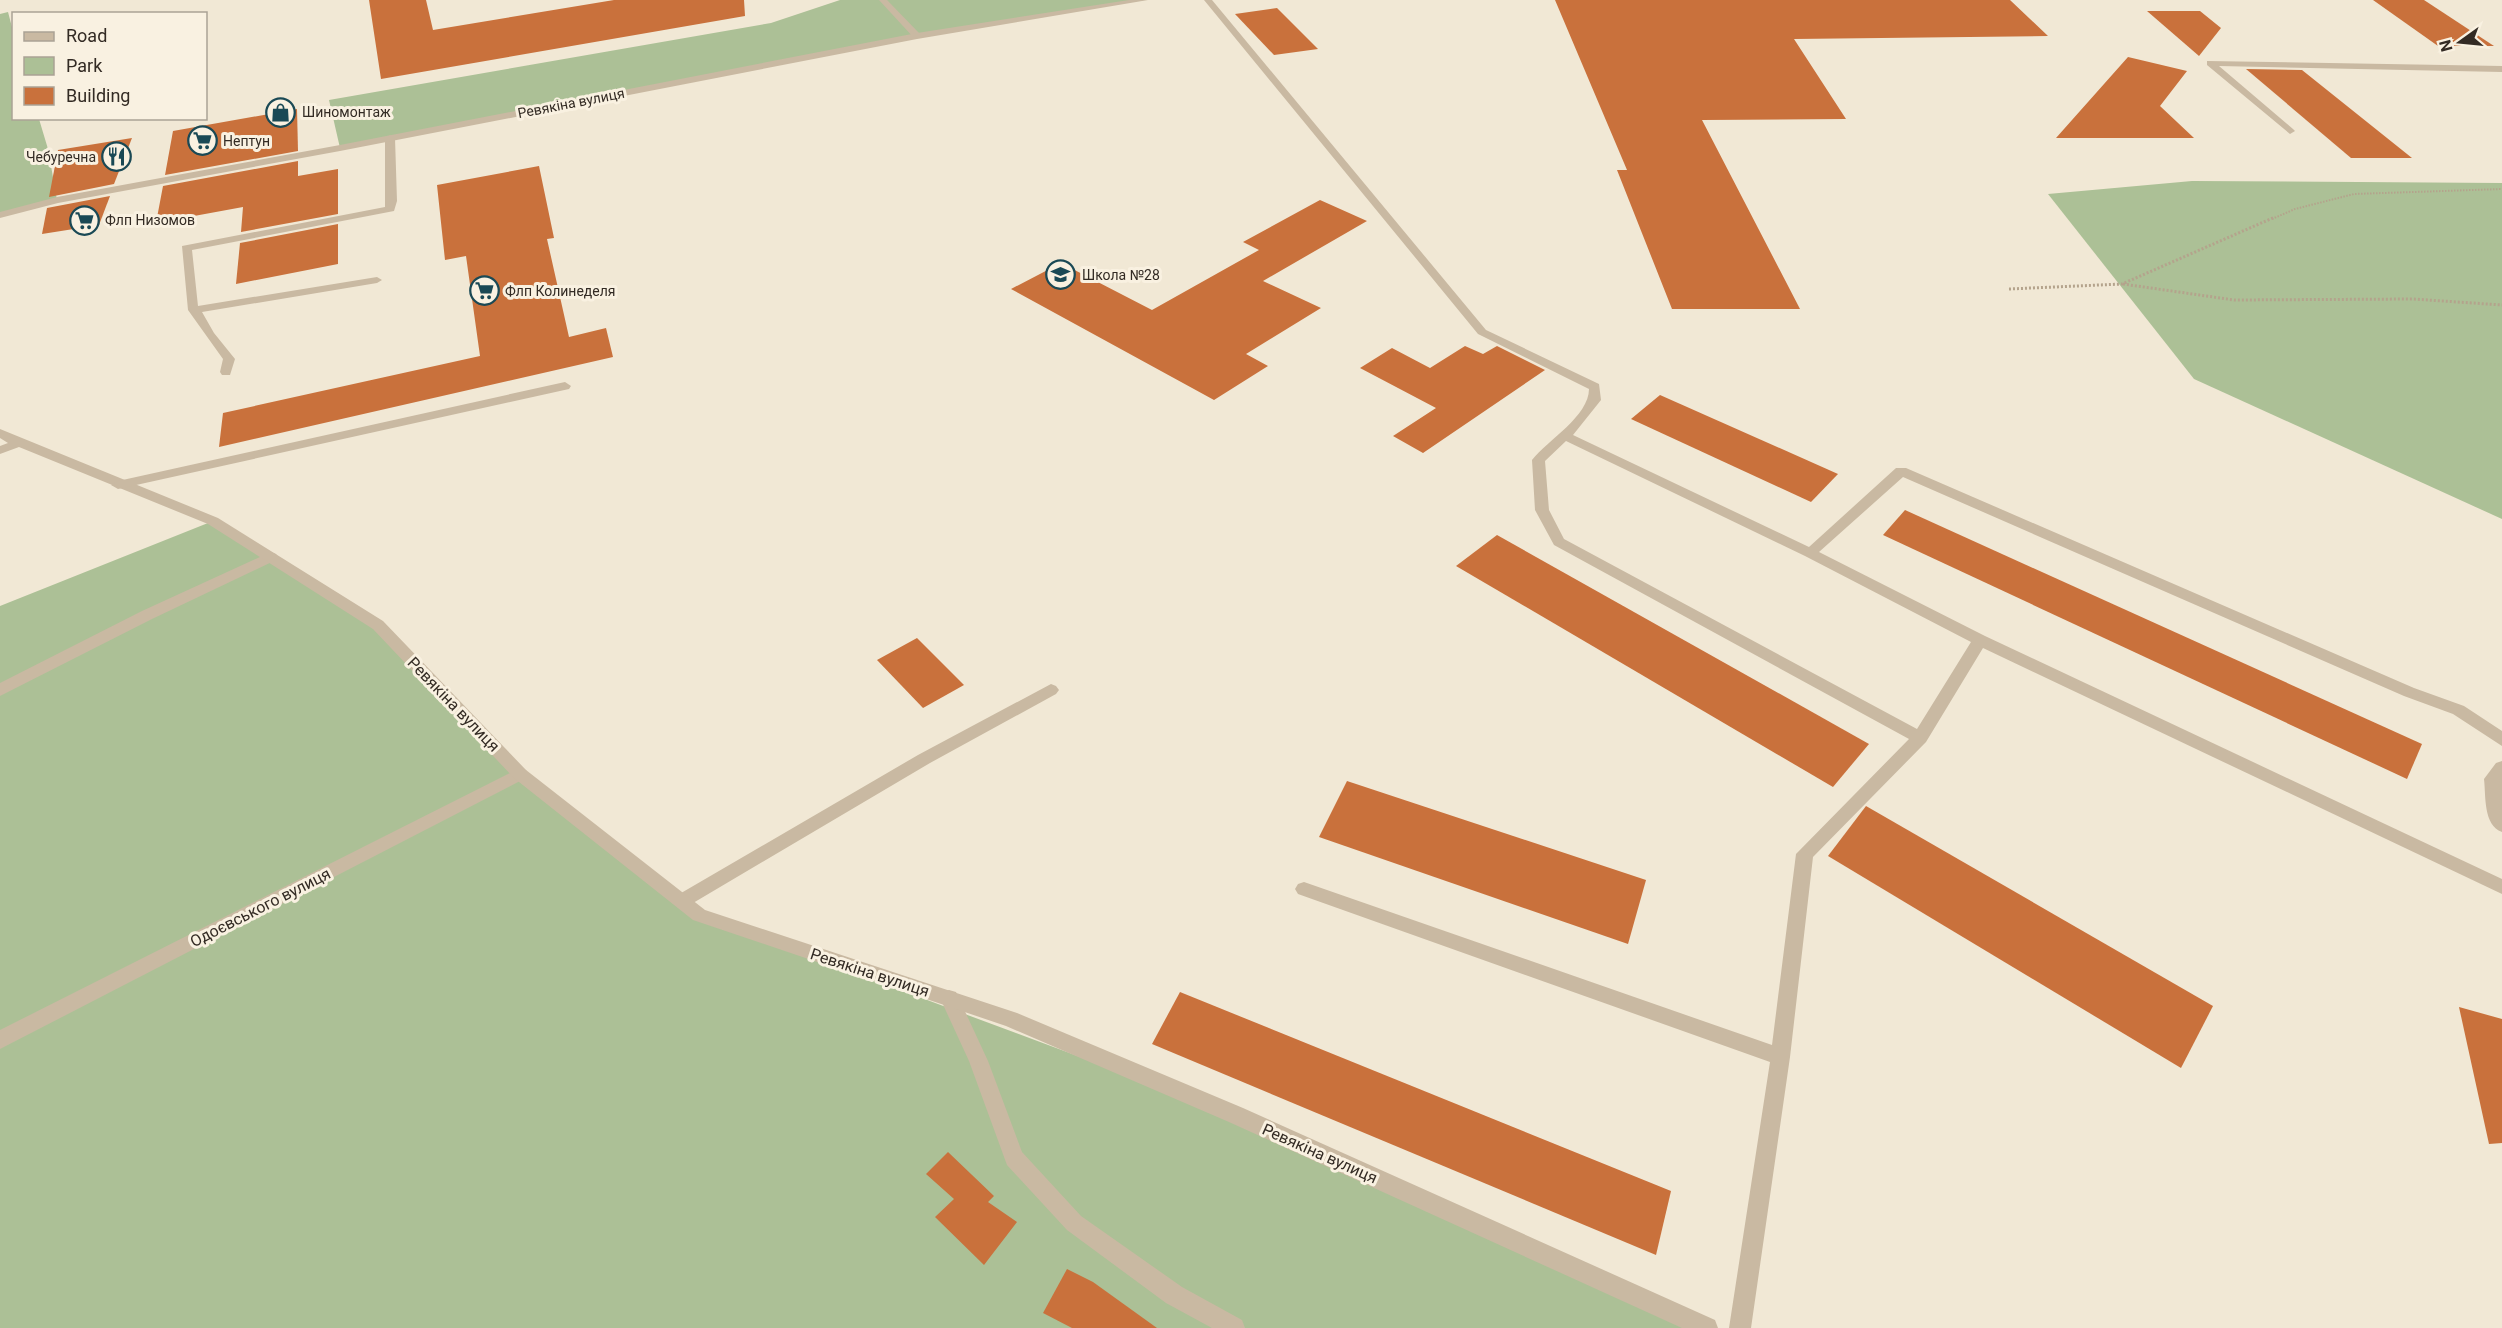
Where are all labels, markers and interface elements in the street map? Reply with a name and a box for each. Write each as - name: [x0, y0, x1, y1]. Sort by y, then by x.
- legend: [12, 12, 207, 120]
- north arrow: [2430, 12, 2490, 72]
- text: Road: [66, 25, 107, 46]
- text: N: [2435, 38, 2457, 54]
- text: Park: [66, 55, 103, 76]
- text: Building: [66, 85, 130, 106]
- street label: Ревякіна вулиця: [516, 85, 626, 121]
- shop icon: Шиномонтаж: [265, 96, 297, 128]
- place label: Шиномонтаж: [302, 104, 391, 120]
- supermarket icon: Нептун: [186, 125, 218, 157]
- place label: Нептун: [223, 133, 270, 149]
- restaurant icon: Чебуречна: [101, 141, 133, 173]
- place label: Чебуречна: [26, 149, 96, 165]
- supermarket icon: Флп Низомов: [68, 204, 100, 236]
- place label: Флп Низомов: [105, 212, 195, 228]
- school or university icon: Школа №28: [1045, 259, 1077, 291]
- place label: Школа №28: [1082, 267, 1160, 283]
- supermarket icon: Флп Колинеделя: [468, 275, 500, 307]
- place label: Флп Колинеделя: [505, 283, 615, 299]
- street label: Ревякіна вулиця: [404, 653, 504, 756]
- street label: Одоєвського вулиця: [187, 864, 334, 951]
- street label: Ревякіна вулиця: [808, 944, 932, 1001]
- street label: Ревякіна вулиця: [1259, 1120, 1380, 1187]

